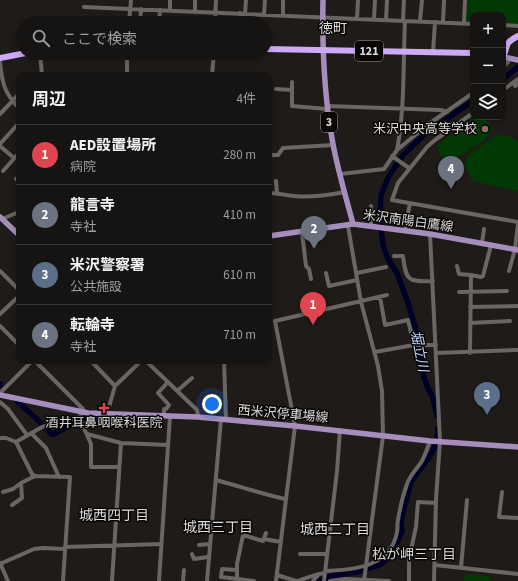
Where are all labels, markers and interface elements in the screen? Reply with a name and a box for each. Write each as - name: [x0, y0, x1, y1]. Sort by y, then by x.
- map controls: [470, 12, 506, 120]
- button: +: [470, 12, 506, 48]
- search box: [16, 16, 272, 60]
- district label: 徳町: [319, 19, 347, 39]
- icon: search: [30, 27, 52, 49]
- text: ここで検索: [62, 29, 137, 50]
- road number: 121: [355, 41, 383, 61]
- button: −: [470, 48, 506, 84]
- button: layers: [470, 84, 506, 120]
- text: 周辺: [32, 88, 66, 112]
- text: 4件: [237, 90, 256, 108]
- road number: 3: [321, 112, 337, 132]
- place label: 米沢中央高等学校: [373, 120, 477, 138]
- marker: 米沢中央高等学校: [480, 124, 490, 134]
- text: AED設置場所: [70, 135, 156, 156]
- text: 1: [42, 146, 48, 164]
- text: 280 m: [223, 146, 256, 164]
- pin: 4: [438, 156, 464, 189]
- text: 病院: [70, 158, 96, 176]
- text: 龍言寺: [70, 195, 115, 216]
- text: 2: [42, 206, 48, 224]
- text: 410 m: [223, 206, 256, 224]
- street label: 米沢南陽白鷹線: [362, 206, 454, 236]
- pin: 2: [301, 216, 327, 249]
- text: 寺社: [70, 218, 96, 236]
- text: 米沢警察署: [70, 255, 145, 276]
- text: 3: [42, 266, 48, 284]
- text: 610 m: [223, 266, 256, 284]
- text: 公共施設: [70, 278, 122, 296]
- pin: 1: [300, 292, 326, 325]
- text: 転輪寺: [70, 315, 115, 336]
- text: 4: [42, 326, 48, 344]
- text: 710 m: [223, 326, 256, 344]
- water label: 堀立川: [405, 328, 433, 375]
- text: 寺社: [70, 338, 96, 356]
- pin: 3: [474, 382, 500, 415]
- your location: [202, 394, 222, 414]
- street label: 西米沢停車場線: [237, 401, 329, 427]
- marker: 酒井耳鼻咽喉科医院: [98, 402, 110, 414]
- place label: 酒井耳鼻咽喉科医院: [45, 414, 163, 432]
- district label: 城西四丁目: [79, 506, 149, 526]
- district label: 城西三丁目: [183, 518, 253, 538]
- district label: 城西二丁目: [300, 520, 370, 540]
- district label: 松が岬三丁目: [372, 545, 456, 565]

